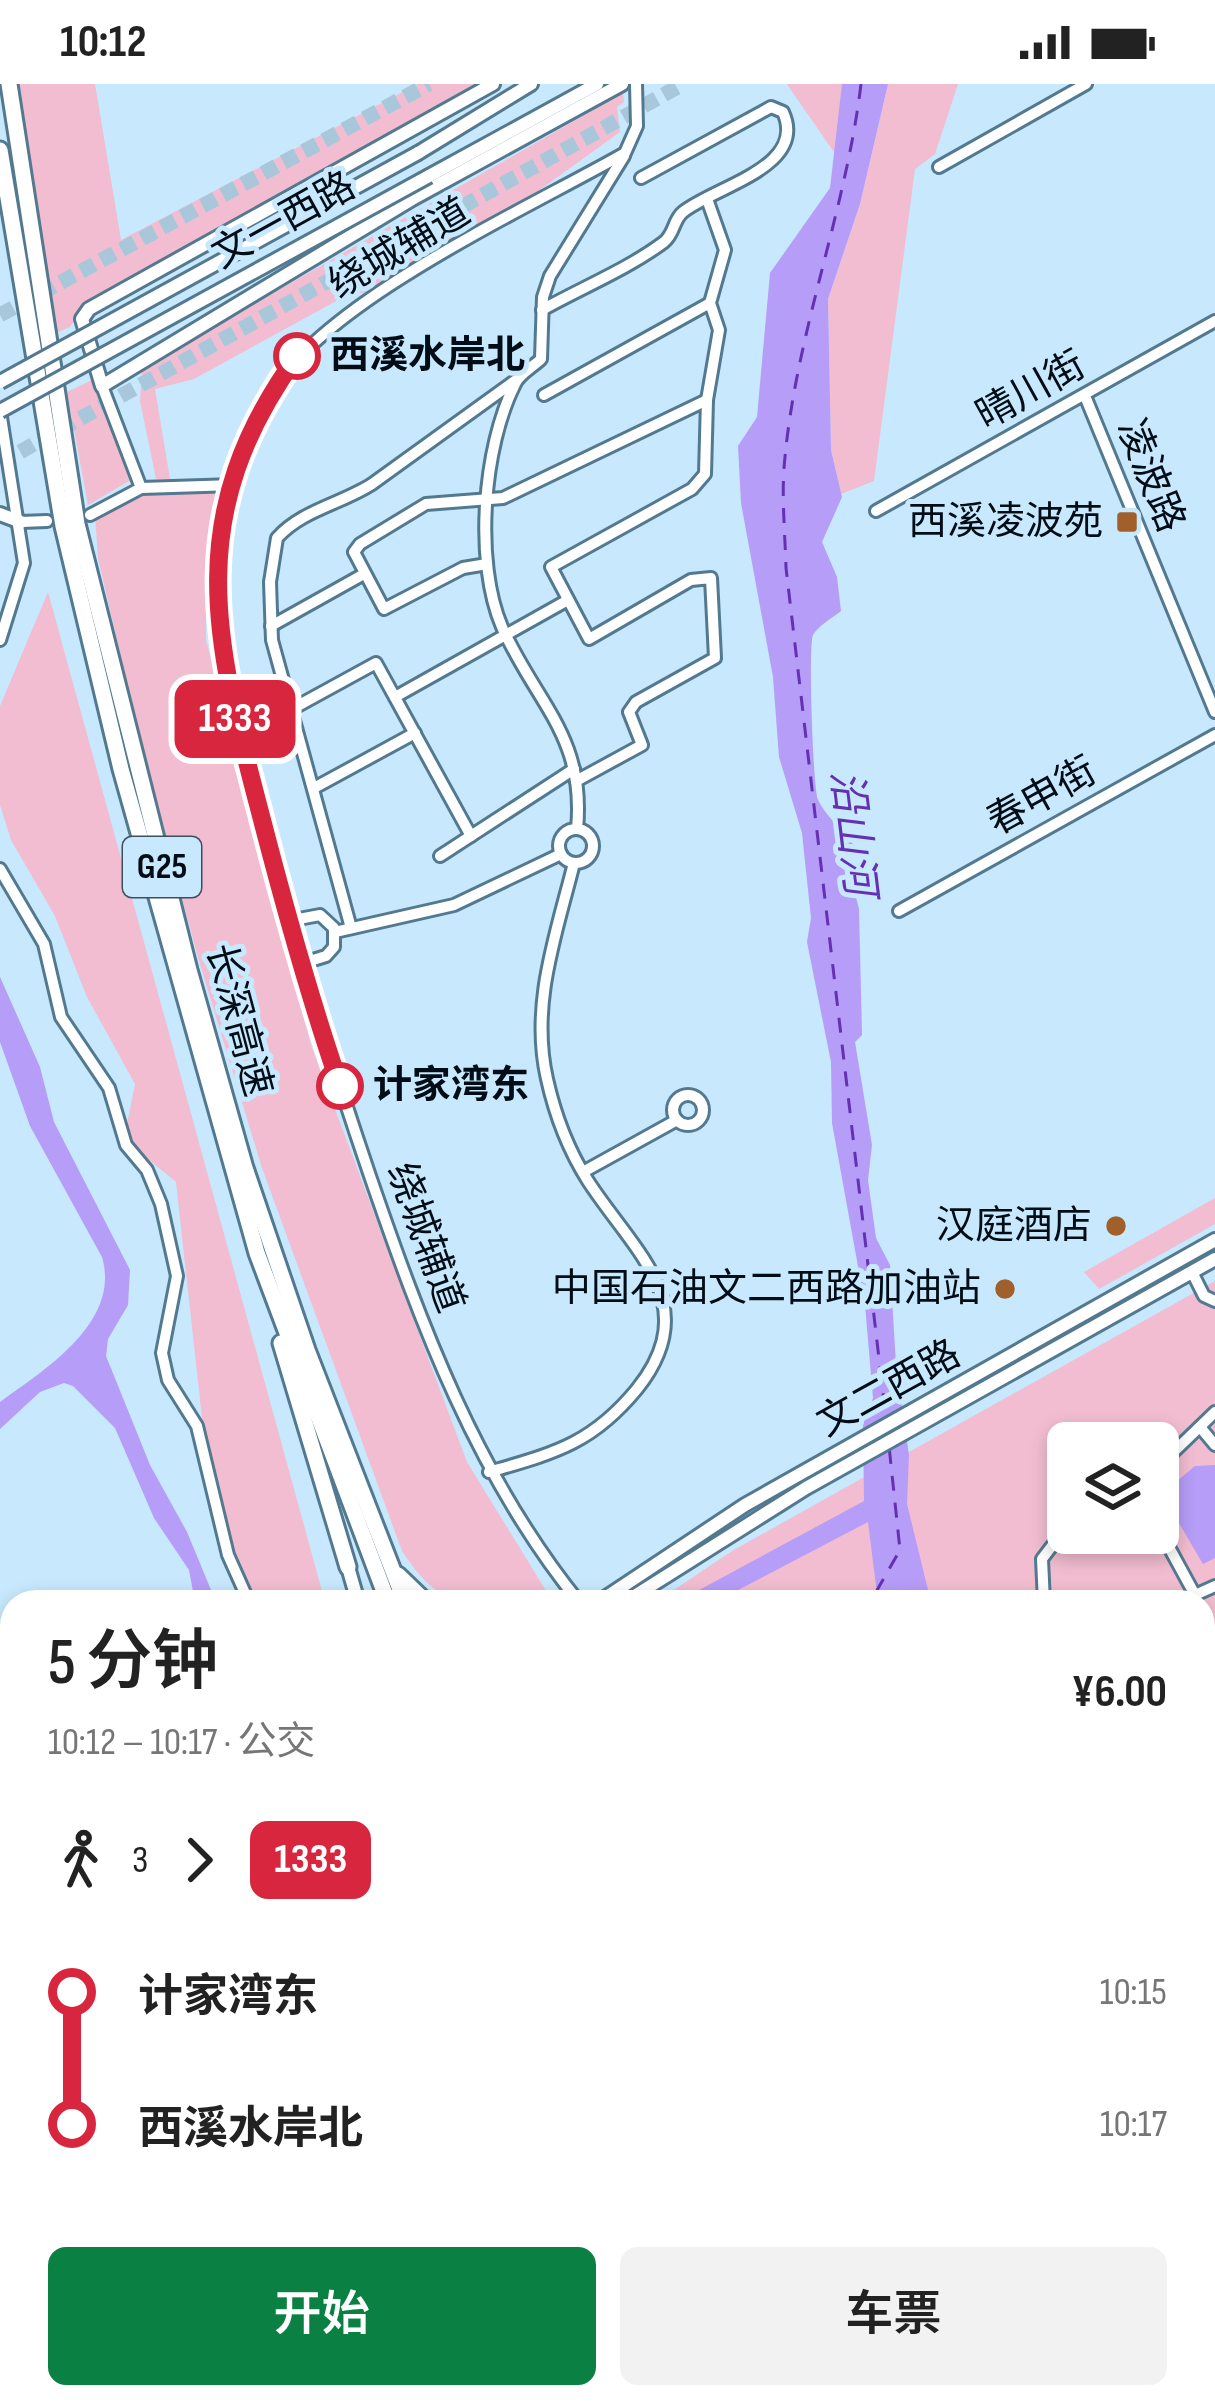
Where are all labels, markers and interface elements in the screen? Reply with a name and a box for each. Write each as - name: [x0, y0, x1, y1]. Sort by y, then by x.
- text: 10:12: [60, 15, 146, 70]
- street label: 文一西路: [204, 163, 364, 279]
- street label: 绕城辅道: [321, 189, 479, 309]
- place label: 西溪水岸北: [330, 333, 525, 380]
- marker: 西溪水岸北: [275, 334, 319, 378]
- street label: 晴川街: [968, 342, 1094, 440]
- street label: 凌波路: [1106, 413, 1194, 539]
- place label: 西溪凌波苑: [908, 499, 1103, 546]
- marker: 西溪凌波苑: [1114, 509, 1140, 535]
- line badge: 1333: [151, 680, 319, 758]
- text: 1333: [199, 693, 271, 744]
- street label: 春申街: [979, 748, 1105, 846]
- water label: 沿山河: [819, 767, 886, 906]
- road number: G25: [123, 837, 201, 897]
- street label: 长深高速: [195, 939, 281, 1101]
- place label: 计家湾东: [373, 1063, 529, 1110]
- marker: 计家湾东: [318, 1064, 362, 1108]
- street label: 绕城辅道: [376, 1157, 474, 1319]
- place label: 汉庭酒店: [936, 1203, 1092, 1250]
- marker: 汉庭酒店: [1103, 1213, 1129, 1239]
- place label: 中国石油文二西路加油站: [552, 1266, 981, 1313]
- marker: 中国石油文二西路加油站: [992, 1276, 1018, 1302]
- street label: 文二西路: [809, 1331, 969, 1447]
- map controls: [1047, 1422, 1179, 1554]
- button: layers: [1047, 1422, 1179, 1554]
- text: 5 分钟: [48, 1624, 218, 1703]
- text: ¥6.00: [1071, 1665, 1167, 1720]
- text: 10:12 – 10:17 · 公交: [48, 1719, 316, 1766]
- icon: walk: [48, 1827, 114, 1893]
- icon: forward: [166, 1827, 232, 1893]
- text: 1333: [274, 1834, 347, 1885]
- text: 3: [132, 1837, 148, 1884]
- text: 10:15: [1100, 1969, 1167, 2016]
- text: 计家湾东: [138, 1970, 318, 2025]
- text: 10:17: [1100, 2101, 1167, 2148]
- text: 西溪水岸北: [138, 2102, 363, 2157]
- button: 开始: [48, 2247, 596, 2385]
- button: 车票: [620, 2247, 1167, 2385]

